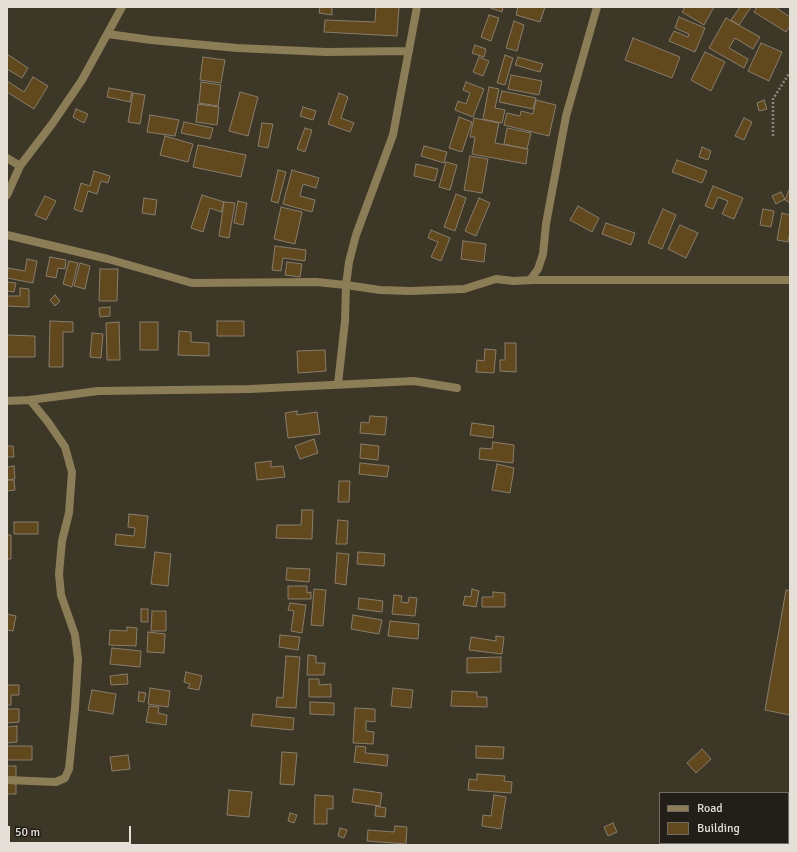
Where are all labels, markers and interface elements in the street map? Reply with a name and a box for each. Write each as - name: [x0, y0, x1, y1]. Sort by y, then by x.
- legend: [659, 792, 789, 844]
- text: Road: [697, 801, 723, 816]
- scale bar: [10, 818, 133, 844]
- text: Building: [697, 821, 740, 836]
- text: 50 m: [15, 825, 40, 840]

